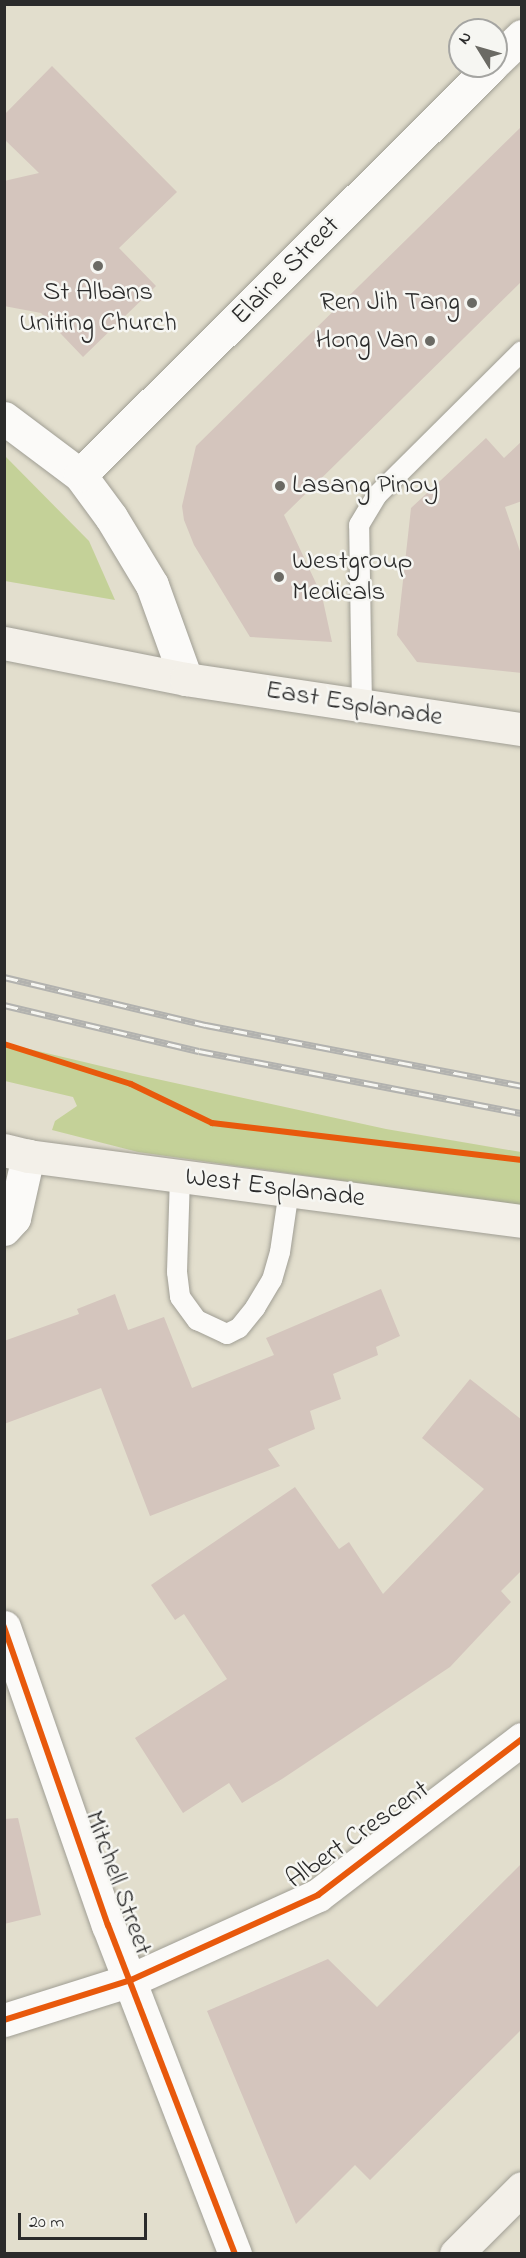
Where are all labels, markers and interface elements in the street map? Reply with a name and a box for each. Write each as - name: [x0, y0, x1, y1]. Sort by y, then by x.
- north arrow: [448, 18, 508, 78]
- text: N: [452, 27, 478, 50]
- street label: Elaine Street: [225, 210, 347, 332]
- marker: St Albans Uniting Church: [91, 259, 105, 273]
- place label: St Albans Uniting Church: [19, 276, 177, 339]
- place label: Ren Jih Tang: [320, 287, 460, 319]
- marker: Ren Jih Tang: [465, 296, 479, 310]
- place label: Hong Van: [315, 325, 418, 357]
- marker: Hong Van: [423, 334, 437, 348]
- place label: Lasang Pinoy: [292, 470, 438, 502]
- marker: Lasang Pinoy: [273, 479, 287, 493]
- place label: Westgroup Medicals: [292, 545, 412, 608]
- marker: Westgroup Medicals: [270, 568, 288, 586]
- street label: East Esplanade: [263, 674, 445, 734]
- street label: West Esplanade: [183, 1161, 367, 1215]
- street label: Albert Crescent: [280, 1774, 436, 1896]
- street label: Mitchell Street: [77, 1806, 159, 1960]
- scale bar: [21, 2201, 150, 2239]
- text: 20 m: [29, 2210, 64, 2236]

